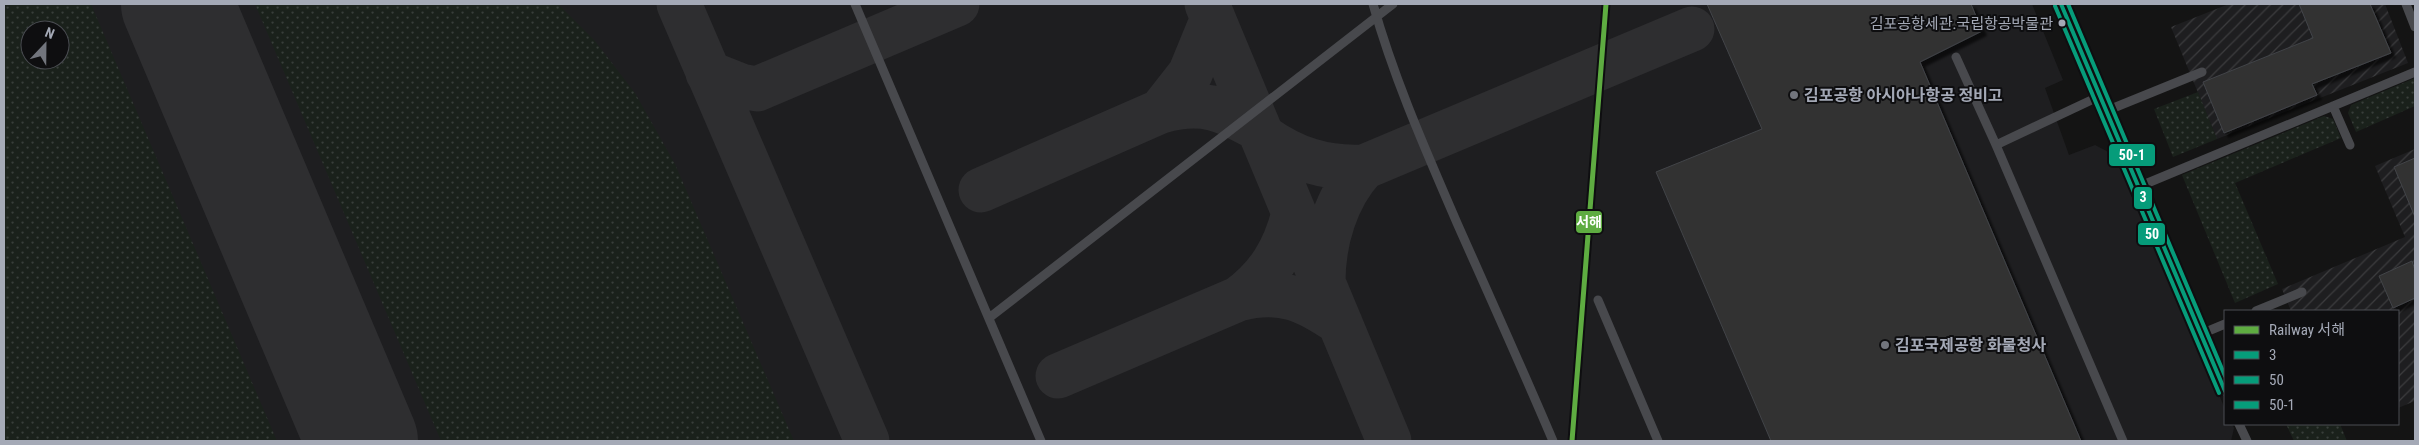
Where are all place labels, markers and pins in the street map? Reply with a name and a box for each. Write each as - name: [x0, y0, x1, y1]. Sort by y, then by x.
- place label: 김포공항세관.국립항공박물관: [1870, 15, 2053, 33]
- marker: 김포공항세관.국립항공박물관: [2057, 18, 2067, 28]
- place label: 김포공항 아시아나항공 정비고: [1804, 86, 2003, 105]
- marker: 김포공항 아시아나항공 정비고: [1788, 89, 1800, 101]
- place label: 김포국제공항 화물청사: [1895, 336, 2046, 355]
- marker: 김포국제공항 화물청사: [1879, 339, 1891, 351]

